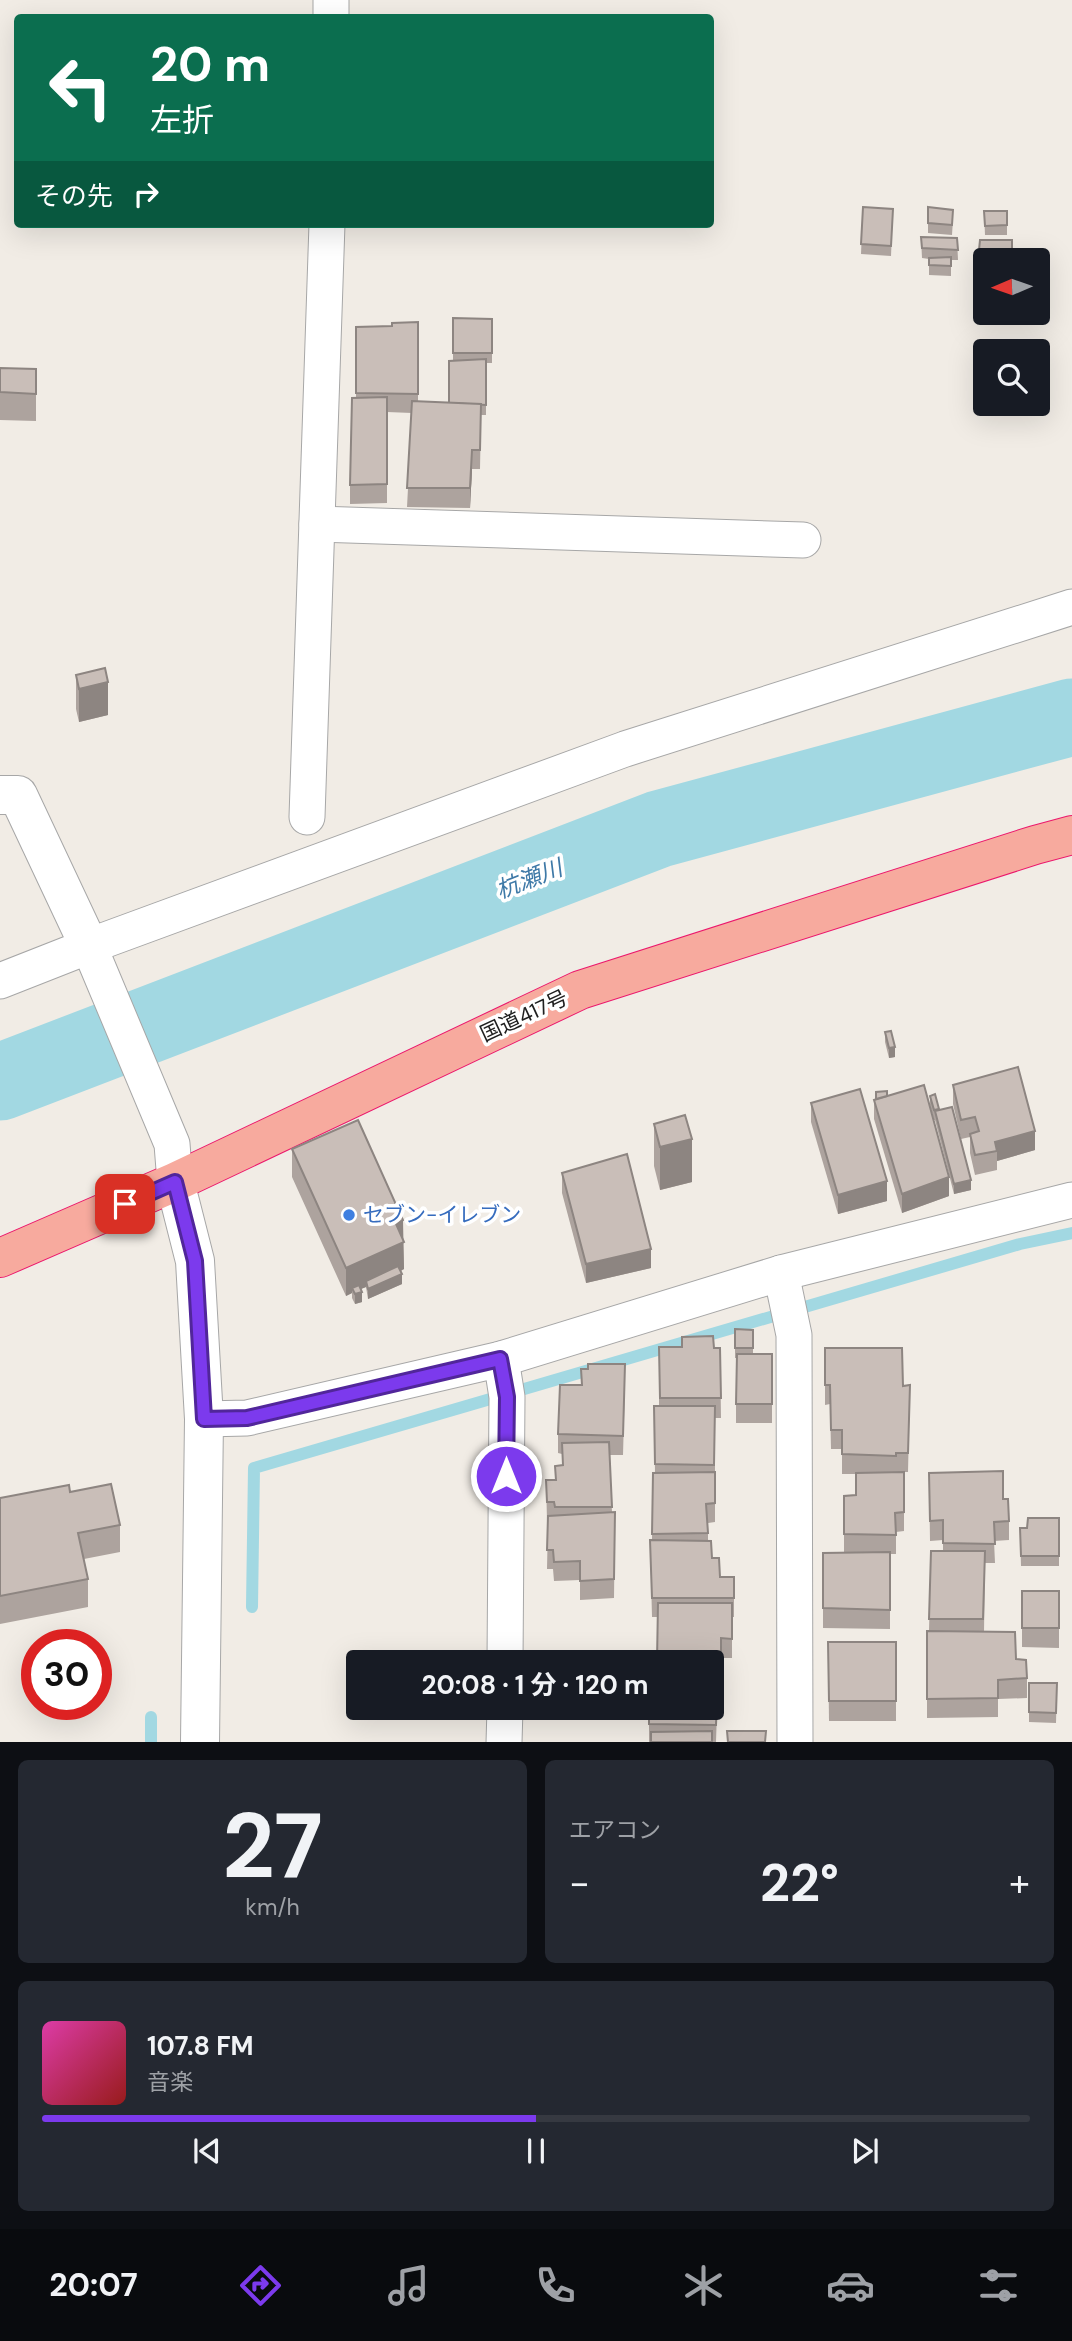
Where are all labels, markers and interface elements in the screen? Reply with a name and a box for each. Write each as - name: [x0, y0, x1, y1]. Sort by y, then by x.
- text: 20 m: [150, 32, 270, 96]
- icon: left: [35, 42, 126, 133]
- text: 左折: [150, 99, 214, 141]
- icon: right: [127, 175, 165, 213]
- text: その先: [35, 179, 113, 213]
- north arrow: [973, 248, 1050, 326]
- map controls: [973, 248, 1050, 416]
- button: search: [973, 339, 1050, 416]
- water label: 杭瀬川: [491, 852, 569, 905]
- street label: 国道417号: [476, 984, 572, 1048]
- pin: [95, 1174, 155, 1234]
- icon: arrive: [106, 1185, 144, 1223]
- place label: セブン-イレブン: [363, 1201, 521, 1229]
- marker: セブン-イレブン: [341, 1207, 357, 1223]
- position arrow: [469, 1439, 543, 1513]
- speed limit sign: 30: [21, 1629, 112, 1720]
- text: 20:08 · 1 分 · 120 m: [422, 1668, 648, 1702]
- text: 27: [222, 1787, 323, 1905]
- text: エアコン: [569, 1815, 661, 1845]
- text: 22°: [760, 1849, 839, 1917]
- text: −: [569, 1858, 590, 1908]
- text: +: [1009, 1858, 1030, 1908]
- text: km/h: [245, 1892, 300, 1922]
- text: 107.8 FM: [147, 2029, 254, 2063]
- text: 音楽: [147, 2067, 193, 2097]
- icon: previous: [188, 2132, 226, 2170]
- icon: pause: [517, 2132, 555, 2170]
- icon: next: [846, 2132, 884, 2170]
- icon: directions: [236, 2261, 285, 2310]
- icon: music: [384, 2261, 433, 2310]
- icon: phone: [531, 2261, 580, 2310]
- icon: climate: [679, 2261, 728, 2310]
- icon: car: [826, 2261, 875, 2310]
- icon: filters: [974, 2261, 1023, 2310]
- text: 20:07: [49, 2264, 138, 2306]

